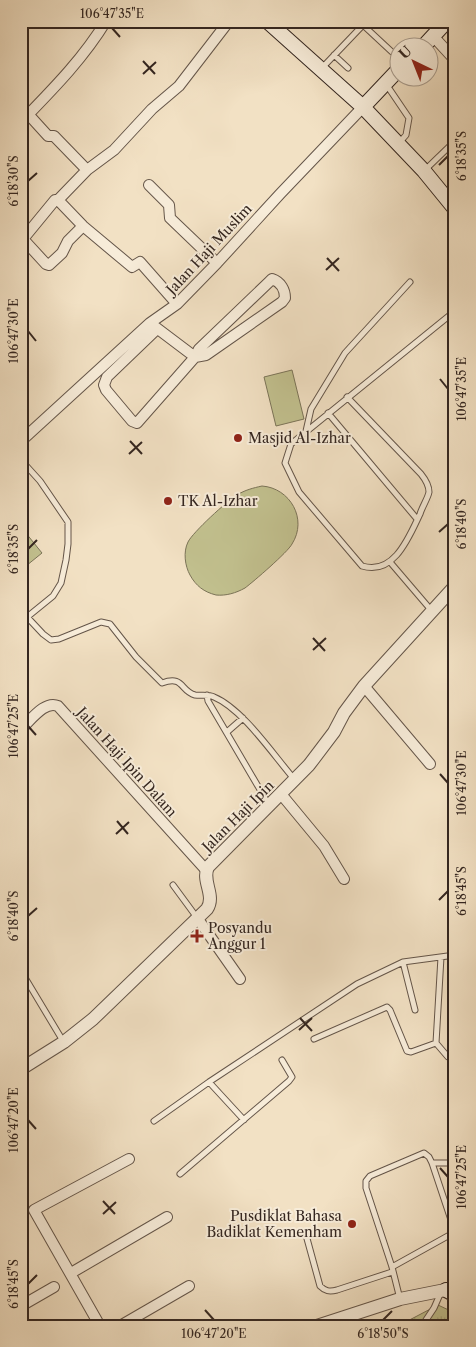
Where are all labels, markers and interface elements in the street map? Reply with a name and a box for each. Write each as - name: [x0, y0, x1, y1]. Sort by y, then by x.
- text: 106°47'35"E: [80, 6, 144, 21]
- north arrow: [388, 38, 438, 88]
- text: U: [395, 42, 416, 63]
- text: 6°18'35"S: [454, 131, 469, 181]
- text: 6°18'30"S: [6, 155, 21, 207]
- street label: Jalan Haji Muslim: [161, 200, 256, 300]
- text: 106°47'30"E: [6, 299, 21, 363]
- text: 106°47'35"E: [454, 357, 469, 421]
- place label: Masjid Al-Izhar: [248, 429, 351, 447]
- marker: Masjid Al-Izhar: [232, 432, 244, 444]
- place label: TK Al-Izhar: [178, 492, 258, 510]
- marker: TK Al-Izhar: [162, 495, 174, 507]
- text: 6°18'40"S: [454, 498, 469, 550]
- text: 6°18'35"S: [6, 524, 21, 574]
- text: 106°47'25"E: [6, 694, 21, 758]
- street label: Jalan Haji Ipin Dalam: [72, 702, 181, 820]
- text: 106°47'30"E: [454, 751, 469, 815]
- street label: Jalan Haji Ipin: [197, 776, 278, 857]
- text: 6°18'45"S: [454, 866, 469, 916]
- text: 6°18'40"S: [6, 890, 21, 942]
- place label: Posyandu Anggur 1: [207, 919, 273, 953]
- marker: Posyandu Anggur 1: [190, 929, 204, 943]
- text: 106°47'20"E: [6, 1087, 21, 1153]
- text: 106°47'25"E: [454, 1145, 469, 1209]
- place label: Pusdiklat Bahasa Badiklat Kemenham: [207, 1207, 343, 1241]
- marker: Pusdiklat Bahasa Badiklat Kemenham: [346, 1218, 358, 1230]
- text: 6°18'45"S: [6, 1259, 21, 1309]
- text: 106°47'20"E: [181, 1326, 247, 1341]
- text: 6°18'50"S: [357, 1326, 409, 1341]

